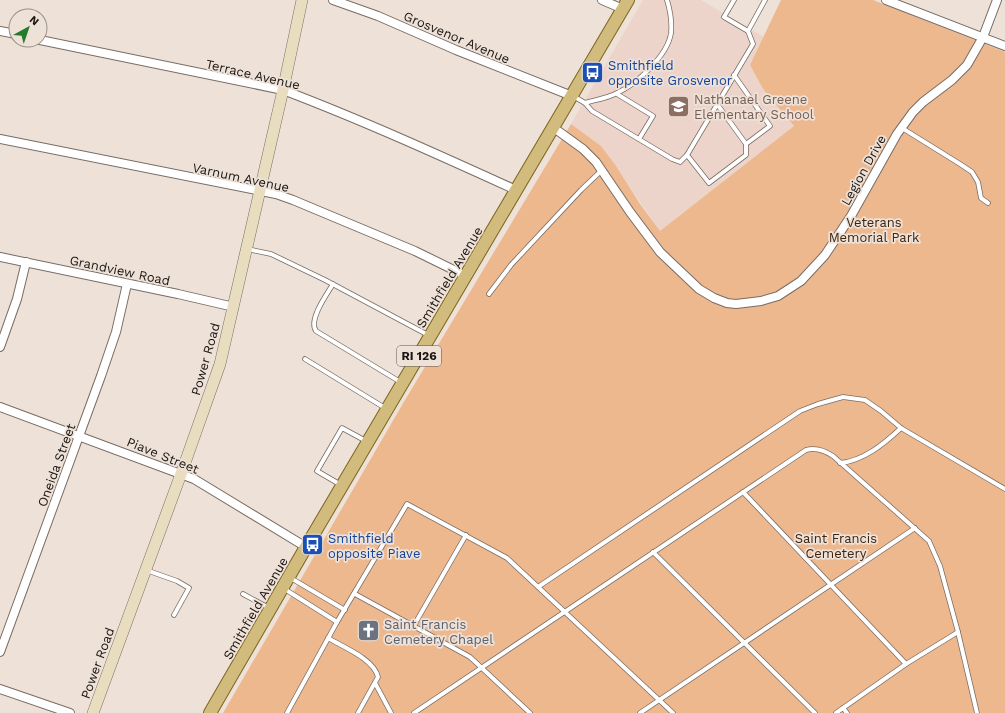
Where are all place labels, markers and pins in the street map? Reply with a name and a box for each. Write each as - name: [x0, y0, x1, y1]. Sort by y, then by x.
- place label: Smithfield opposite Grosvenor: [608, 58, 732, 88]
- bus stop icon: Smithfield opposite Grosvenor: [579, 59, 605, 85]
- place label: Nathanael Greene Elementary School: [694, 92, 814, 122]
- school or university icon: Nathanael Greene Elementary School: [666, 93, 692, 119]
- place label: Smithfield opposite Piave: [328, 531, 420, 561]
- bus stop icon: Smithfield opposite Piave: [299, 532, 325, 558]
- place label: Saint Francis Cemetery Chapel: [384, 617, 493, 647]
- church icon: Saint Francis Cemetery Chapel: [356, 618, 382, 644]

